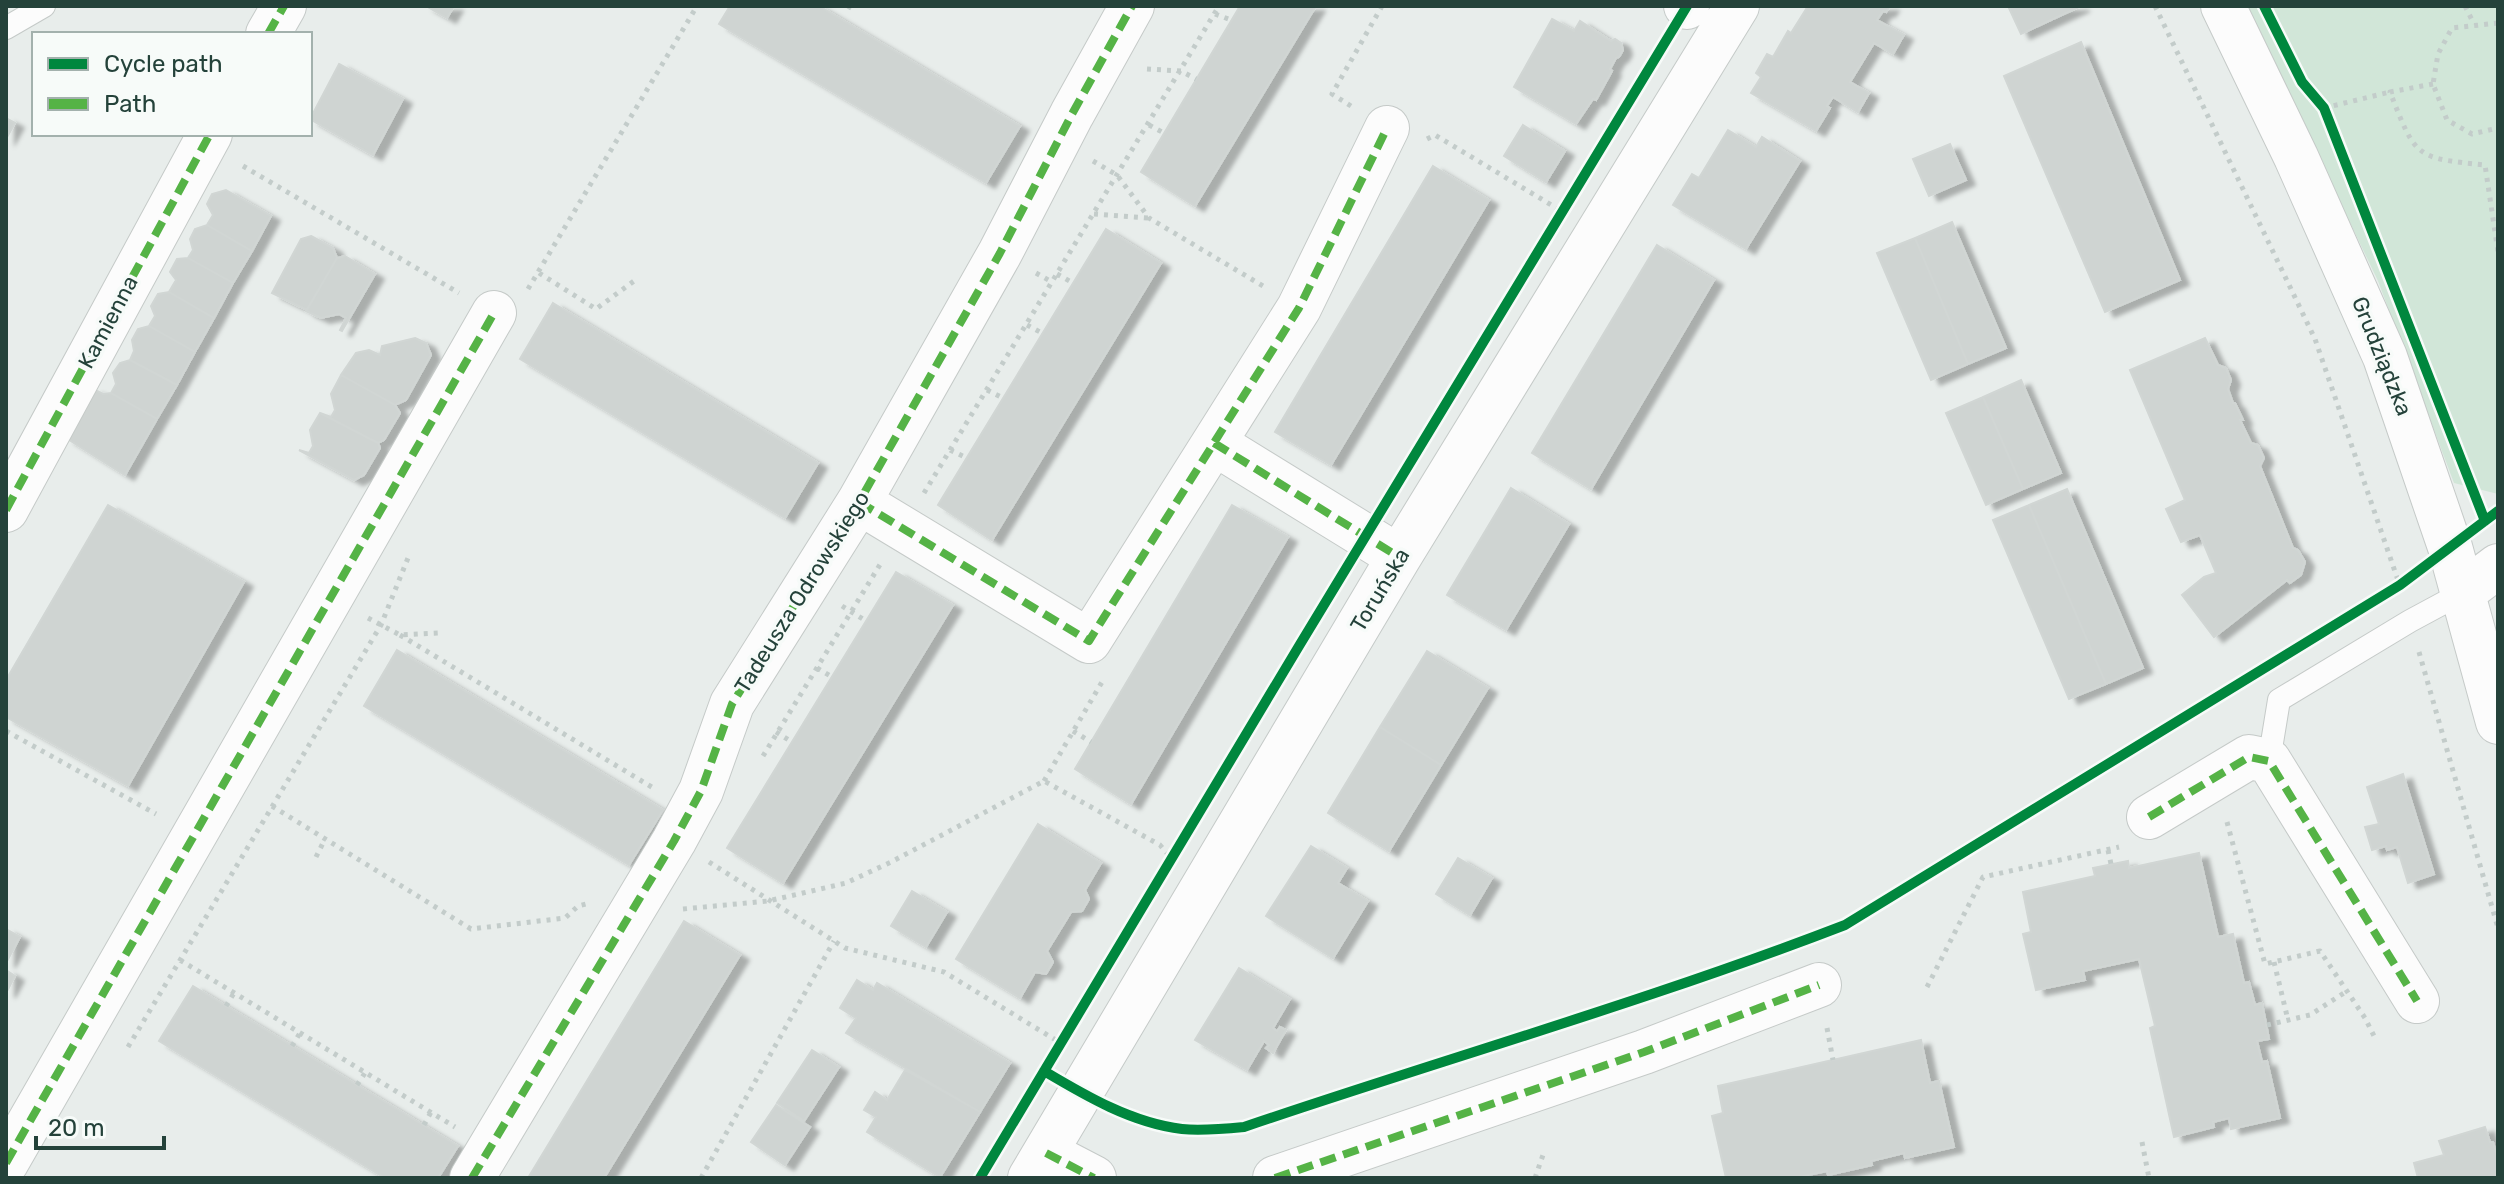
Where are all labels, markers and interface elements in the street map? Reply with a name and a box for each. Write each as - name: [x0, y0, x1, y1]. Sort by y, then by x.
- legend: [32, 32, 312, 136]
- text: Cycle path: [104, 50, 223, 78]
- text: Path: [104, 90, 156, 118]
- street label: Kamienna: [72, 271, 144, 373]
- street label: Grudziądzka: [2346, 293, 2418, 419]
- street label: Tadeusza Odrowskiego: [729, 486, 875, 698]
- street label: Toruńska: [1345, 543, 1415, 637]
- scale bar: [36, 1100, 164, 1150]
- text: 20 m: [48, 1114, 105, 1142]

